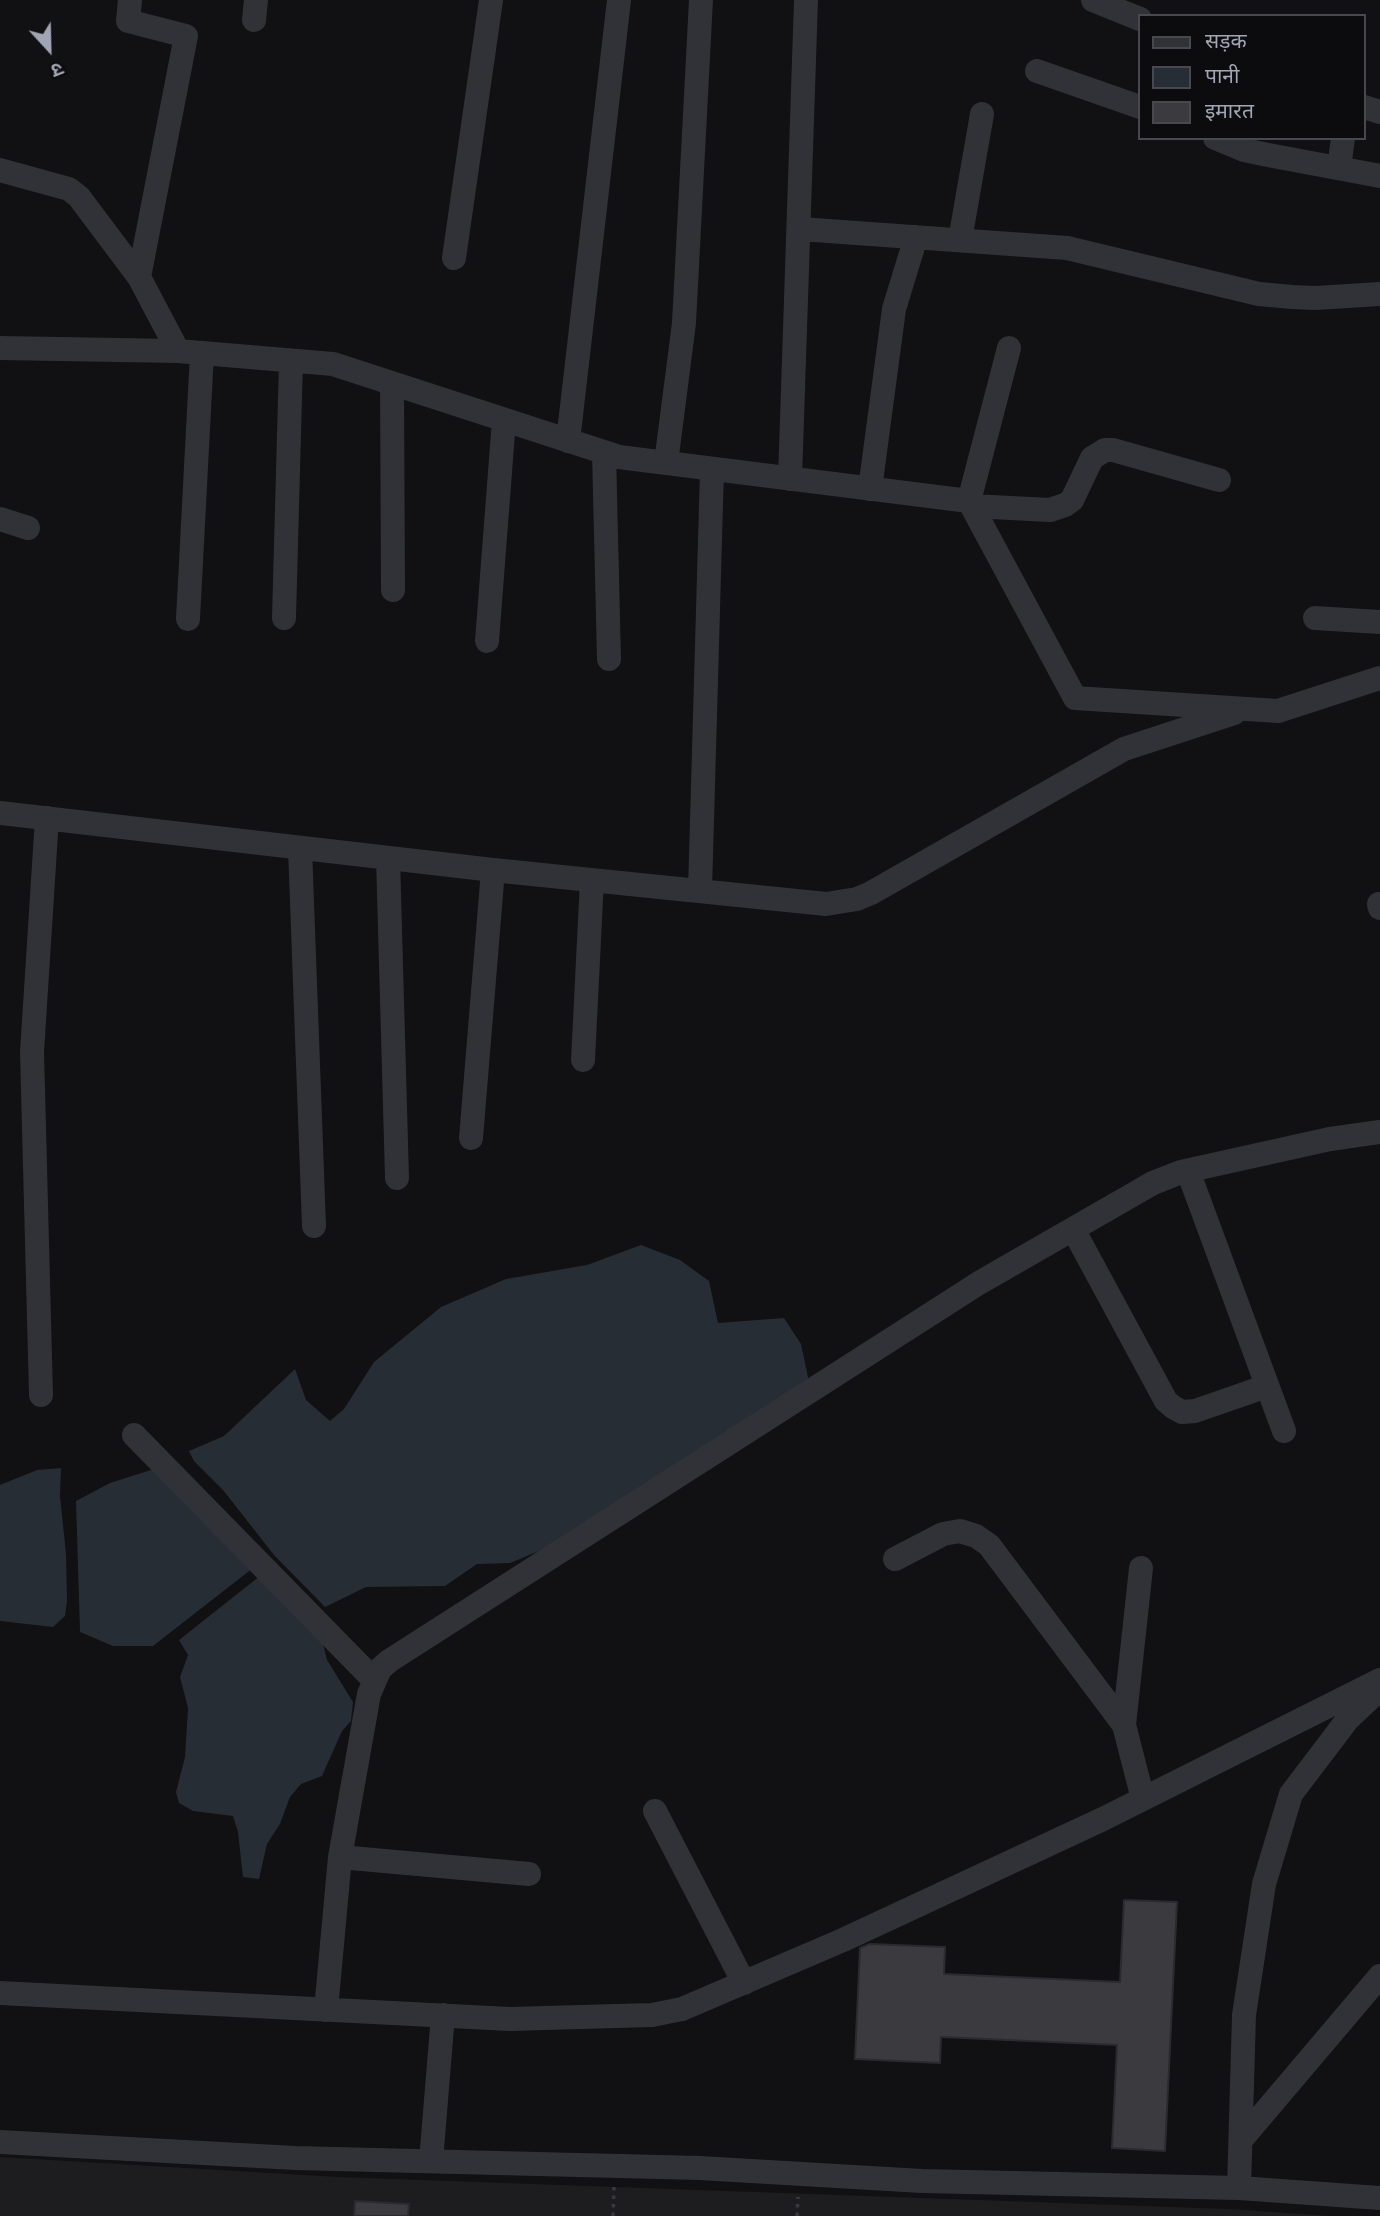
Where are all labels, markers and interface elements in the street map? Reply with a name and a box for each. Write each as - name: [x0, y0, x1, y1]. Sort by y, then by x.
- north arrow: [14, 14, 84, 84]
- legend: [1138, 14, 1366, 140]
- text: सड़क: [1205, 29, 1247, 56]
- text: उ: [47, 55, 67, 82]
- text: पानी: [1205, 64, 1239, 91]
- text: इमारत: [1205, 99, 1254, 126]

